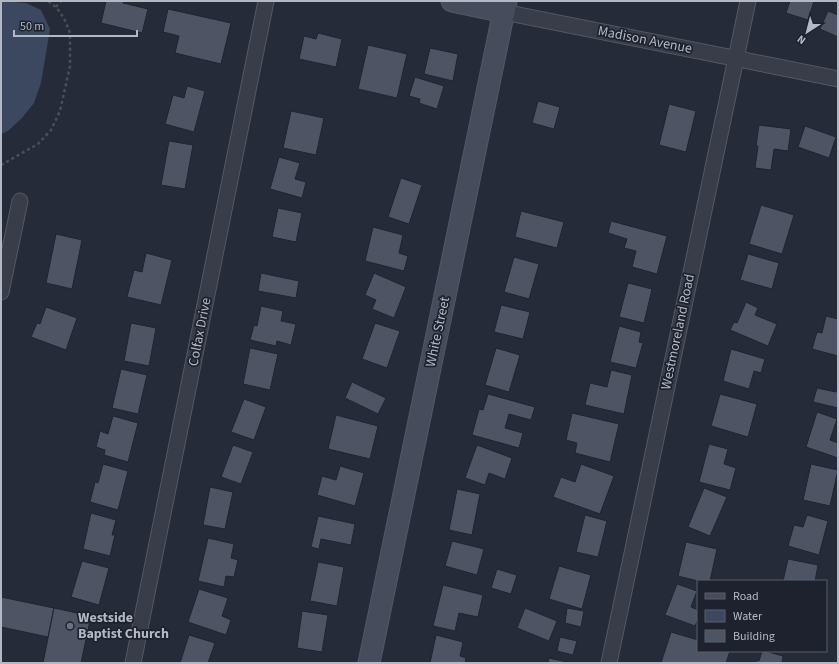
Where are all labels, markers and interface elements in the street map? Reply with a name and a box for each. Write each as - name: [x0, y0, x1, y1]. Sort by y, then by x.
- scale bar: [14, 12, 137, 38]
- north arrow: [787, 12, 827, 52]
- text: 50 m: [20, 18, 44, 35]
- street label: Madison Avenue: [596, 21, 694, 59]
- text: N: [794, 31, 809, 48]
- street label: Westmoreland Road: [656, 272, 700, 392]
- street label: White Street: [421, 295, 455, 369]
- street label: Colfax Drive: [184, 296, 216, 368]
- legend: [697, 580, 827, 652]
- text: Road: [733, 588, 759, 605]
- place label: Westside Baptist Church: [78, 608, 169, 644]
- text: Water: [733, 608, 763, 625]
- marker: Westside Baptist Church: [65, 621, 75, 631]
- text: Building: [733, 628, 775, 645]

